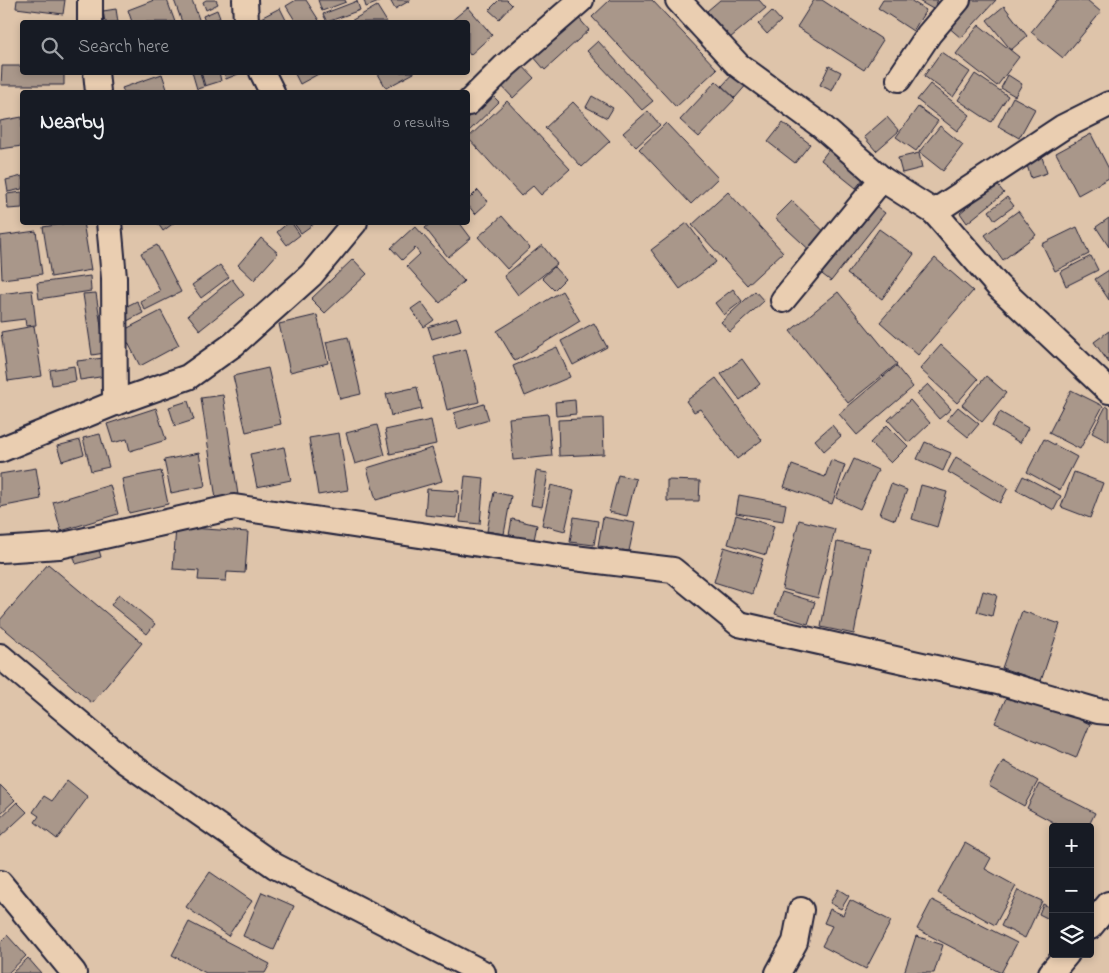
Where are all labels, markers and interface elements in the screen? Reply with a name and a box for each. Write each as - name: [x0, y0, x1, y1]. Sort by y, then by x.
- search box: [20, 20, 470, 75]
- icon: search: [38, 34, 66, 62]
- text: Search here: [78, 34, 169, 61]
- text: Nearby: [40, 108, 104, 138]
- text: 0 results: [394, 111, 450, 135]
- map controls: [1049, 823, 1094, 958]
- button: +: [1049, 823, 1094, 868]
- button: −: [1049, 868, 1094, 913]
- button: layers: [1049, 913, 1094, 958]

